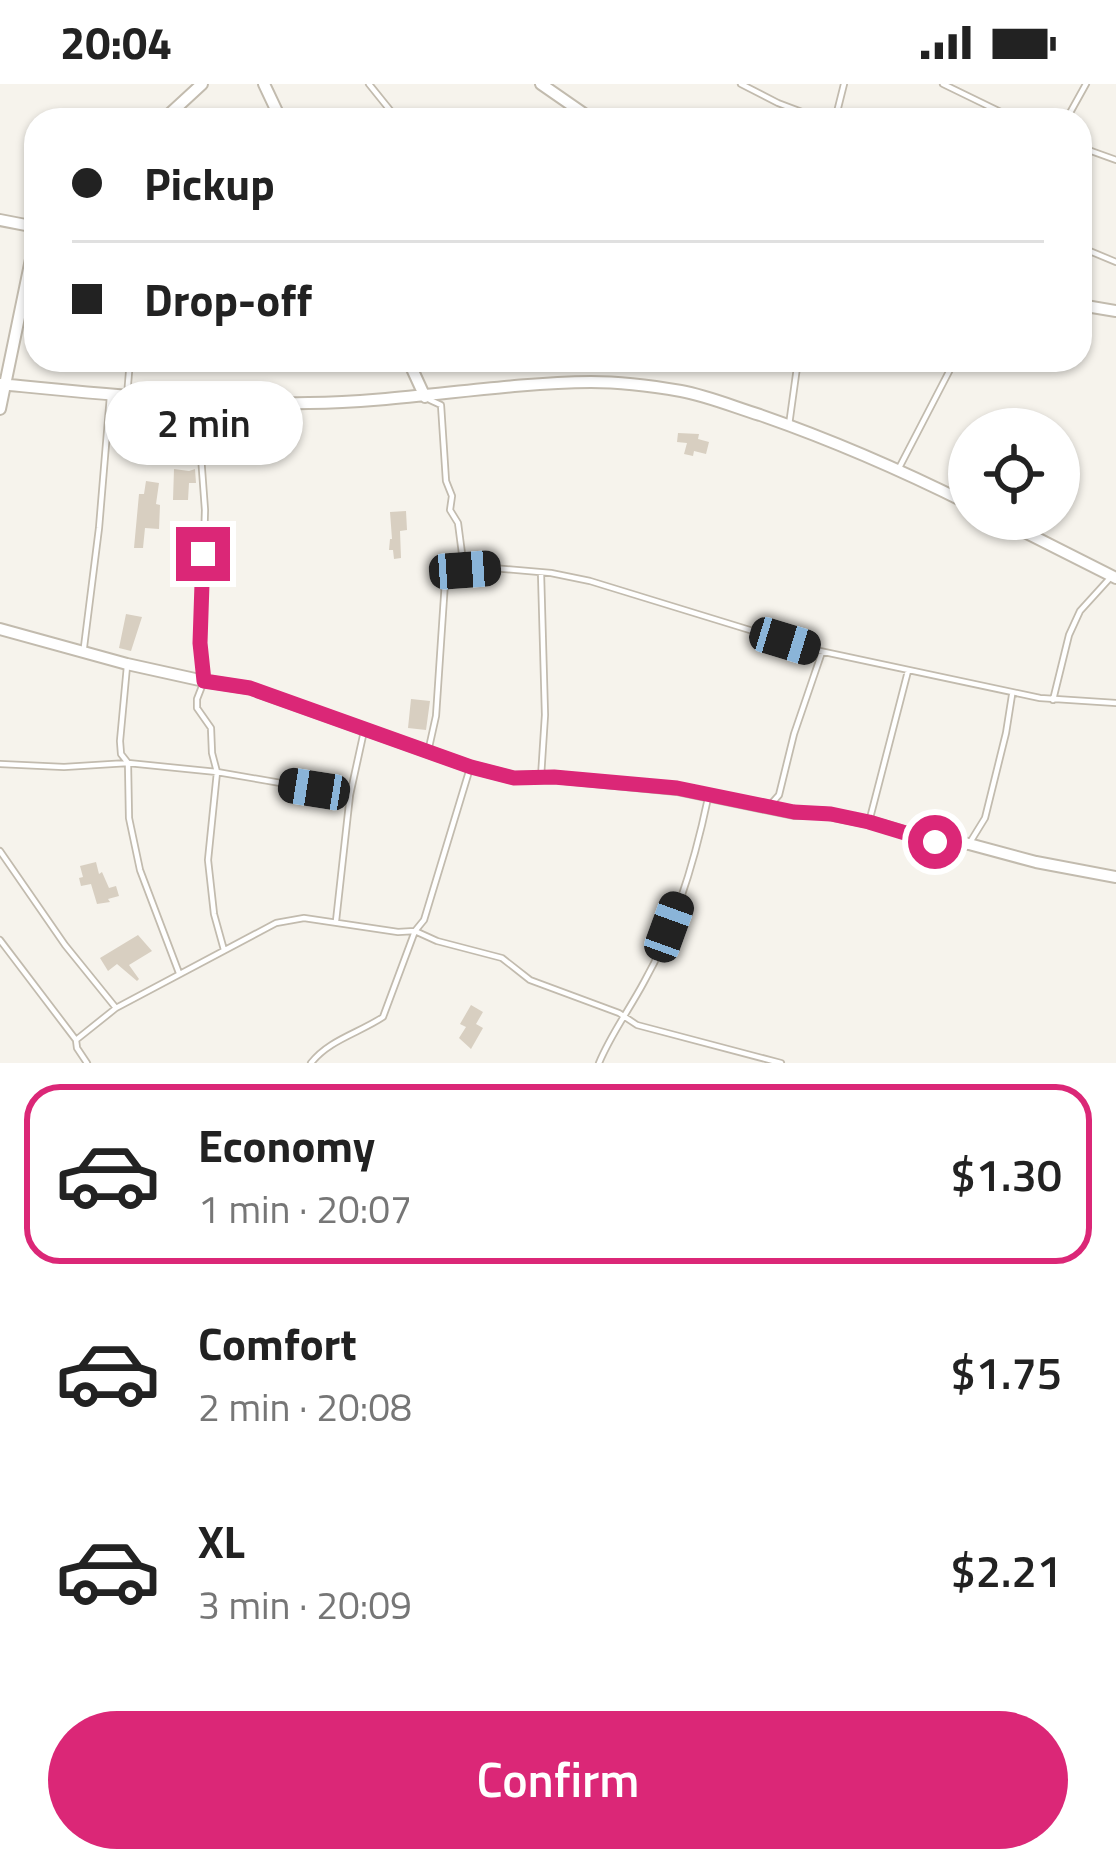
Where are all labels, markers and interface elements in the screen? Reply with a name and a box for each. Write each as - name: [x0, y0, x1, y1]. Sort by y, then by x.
- text: 20:04: [60, 8, 172, 76]
- text: Pickup: [144, 149, 275, 217]
- text: Drop-off: [144, 265, 312, 333]
- callout: 2 min: [104, 380, 302, 464]
- text: 2 min: [157, 393, 251, 452]
- map controls: [948, 408, 1080, 540]
- button: locate: [948, 408, 1080, 540]
- route end: [176, 527, 230, 581]
- car: [428, 550, 502, 590]
- car: [745, 613, 825, 669]
- car: [276, 766, 352, 812]
- route start: [908, 815, 962, 869]
- car: [640, 887, 698, 967]
- text: Economy: [198, 1111, 375, 1179]
- icon: car: [54, 1120, 162, 1228]
- text: $1.30: [950, 1140, 1062, 1208]
- text: 1 min · 20:07: [198, 1179, 412, 1238]
- text: Comfort: [198, 1309, 357, 1377]
- icon: car: [54, 1318, 162, 1426]
- text: $1.75: [950, 1338, 1062, 1406]
- text: 2 min · 20:08: [198, 1377, 412, 1436]
- text: XL: [198, 1507, 245, 1575]
- icon: car: [54, 1516, 162, 1624]
- text: $2.21: [950, 1536, 1062, 1604]
- text: 3 min · 20:09: [198, 1575, 412, 1634]
- button: Confirm: [48, 1711, 1068, 1849]

